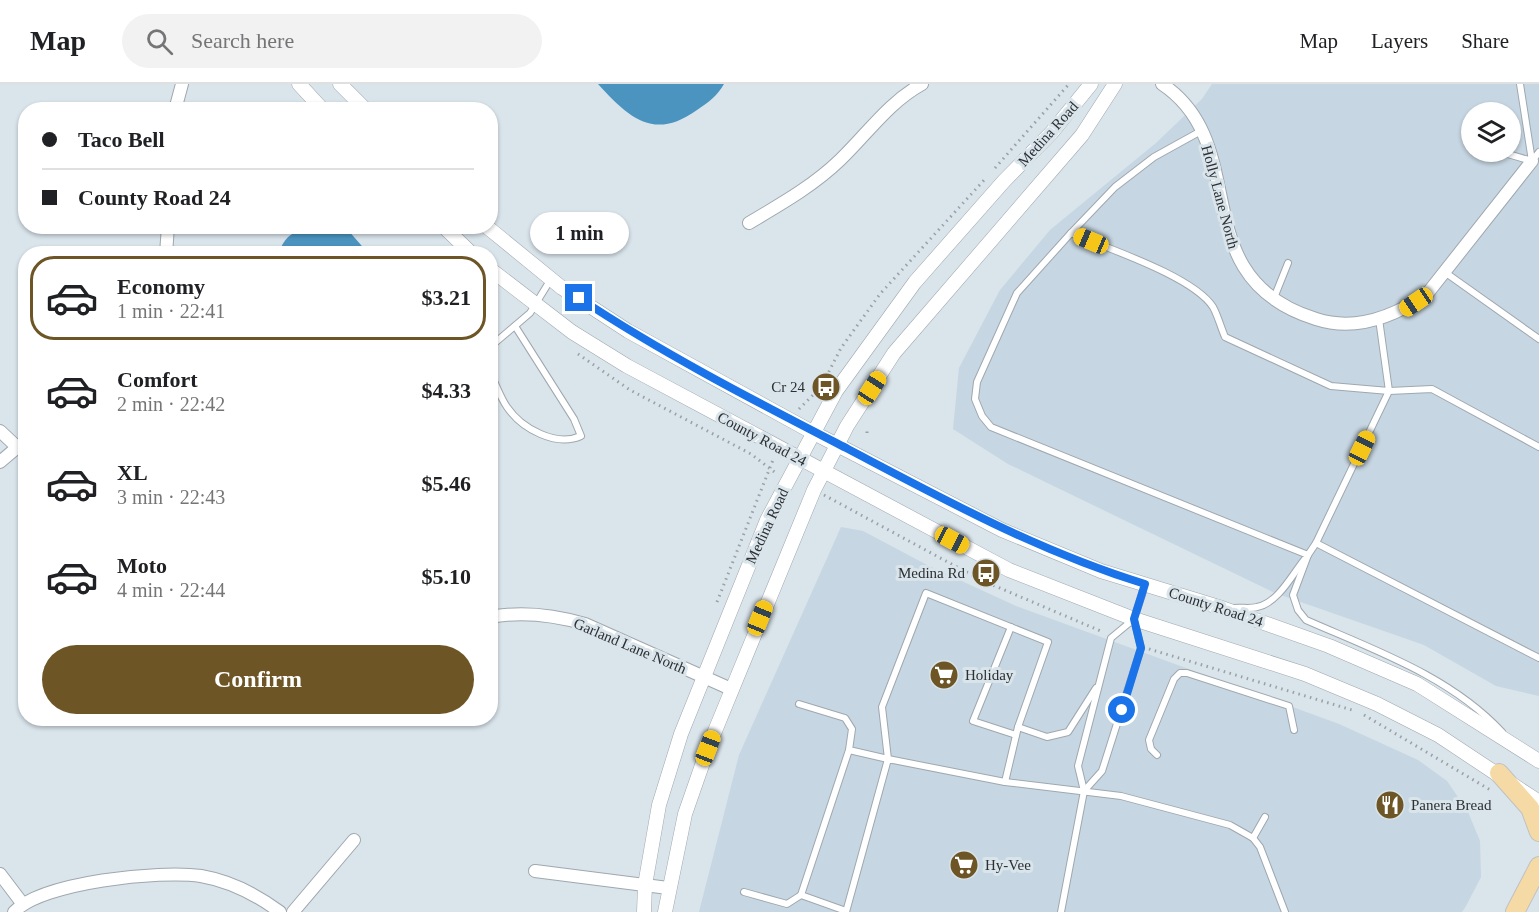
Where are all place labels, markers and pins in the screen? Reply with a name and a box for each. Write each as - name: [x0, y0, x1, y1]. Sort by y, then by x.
- bus stop icon: Cr 24: [810, 371, 842, 403]
- place label: Cr 24: [771, 379, 806, 395]
- bus stop icon: Medina Rd: [970, 557, 1002, 589]
- place label: Medina Rd: [898, 565, 965, 581]
- supermarket icon: Holiday: [928, 659, 960, 691]
- place label: Holiday: [965, 667, 1014, 683]
- restaurant icon: Panera Bread: [1374, 789, 1406, 821]
- place label: Panera Bread: [1411, 797, 1492, 813]
- supermarket icon: Hy-Vee: [948, 849, 980, 881]
- place label: Hy-Vee: [985, 857, 1031, 873]

